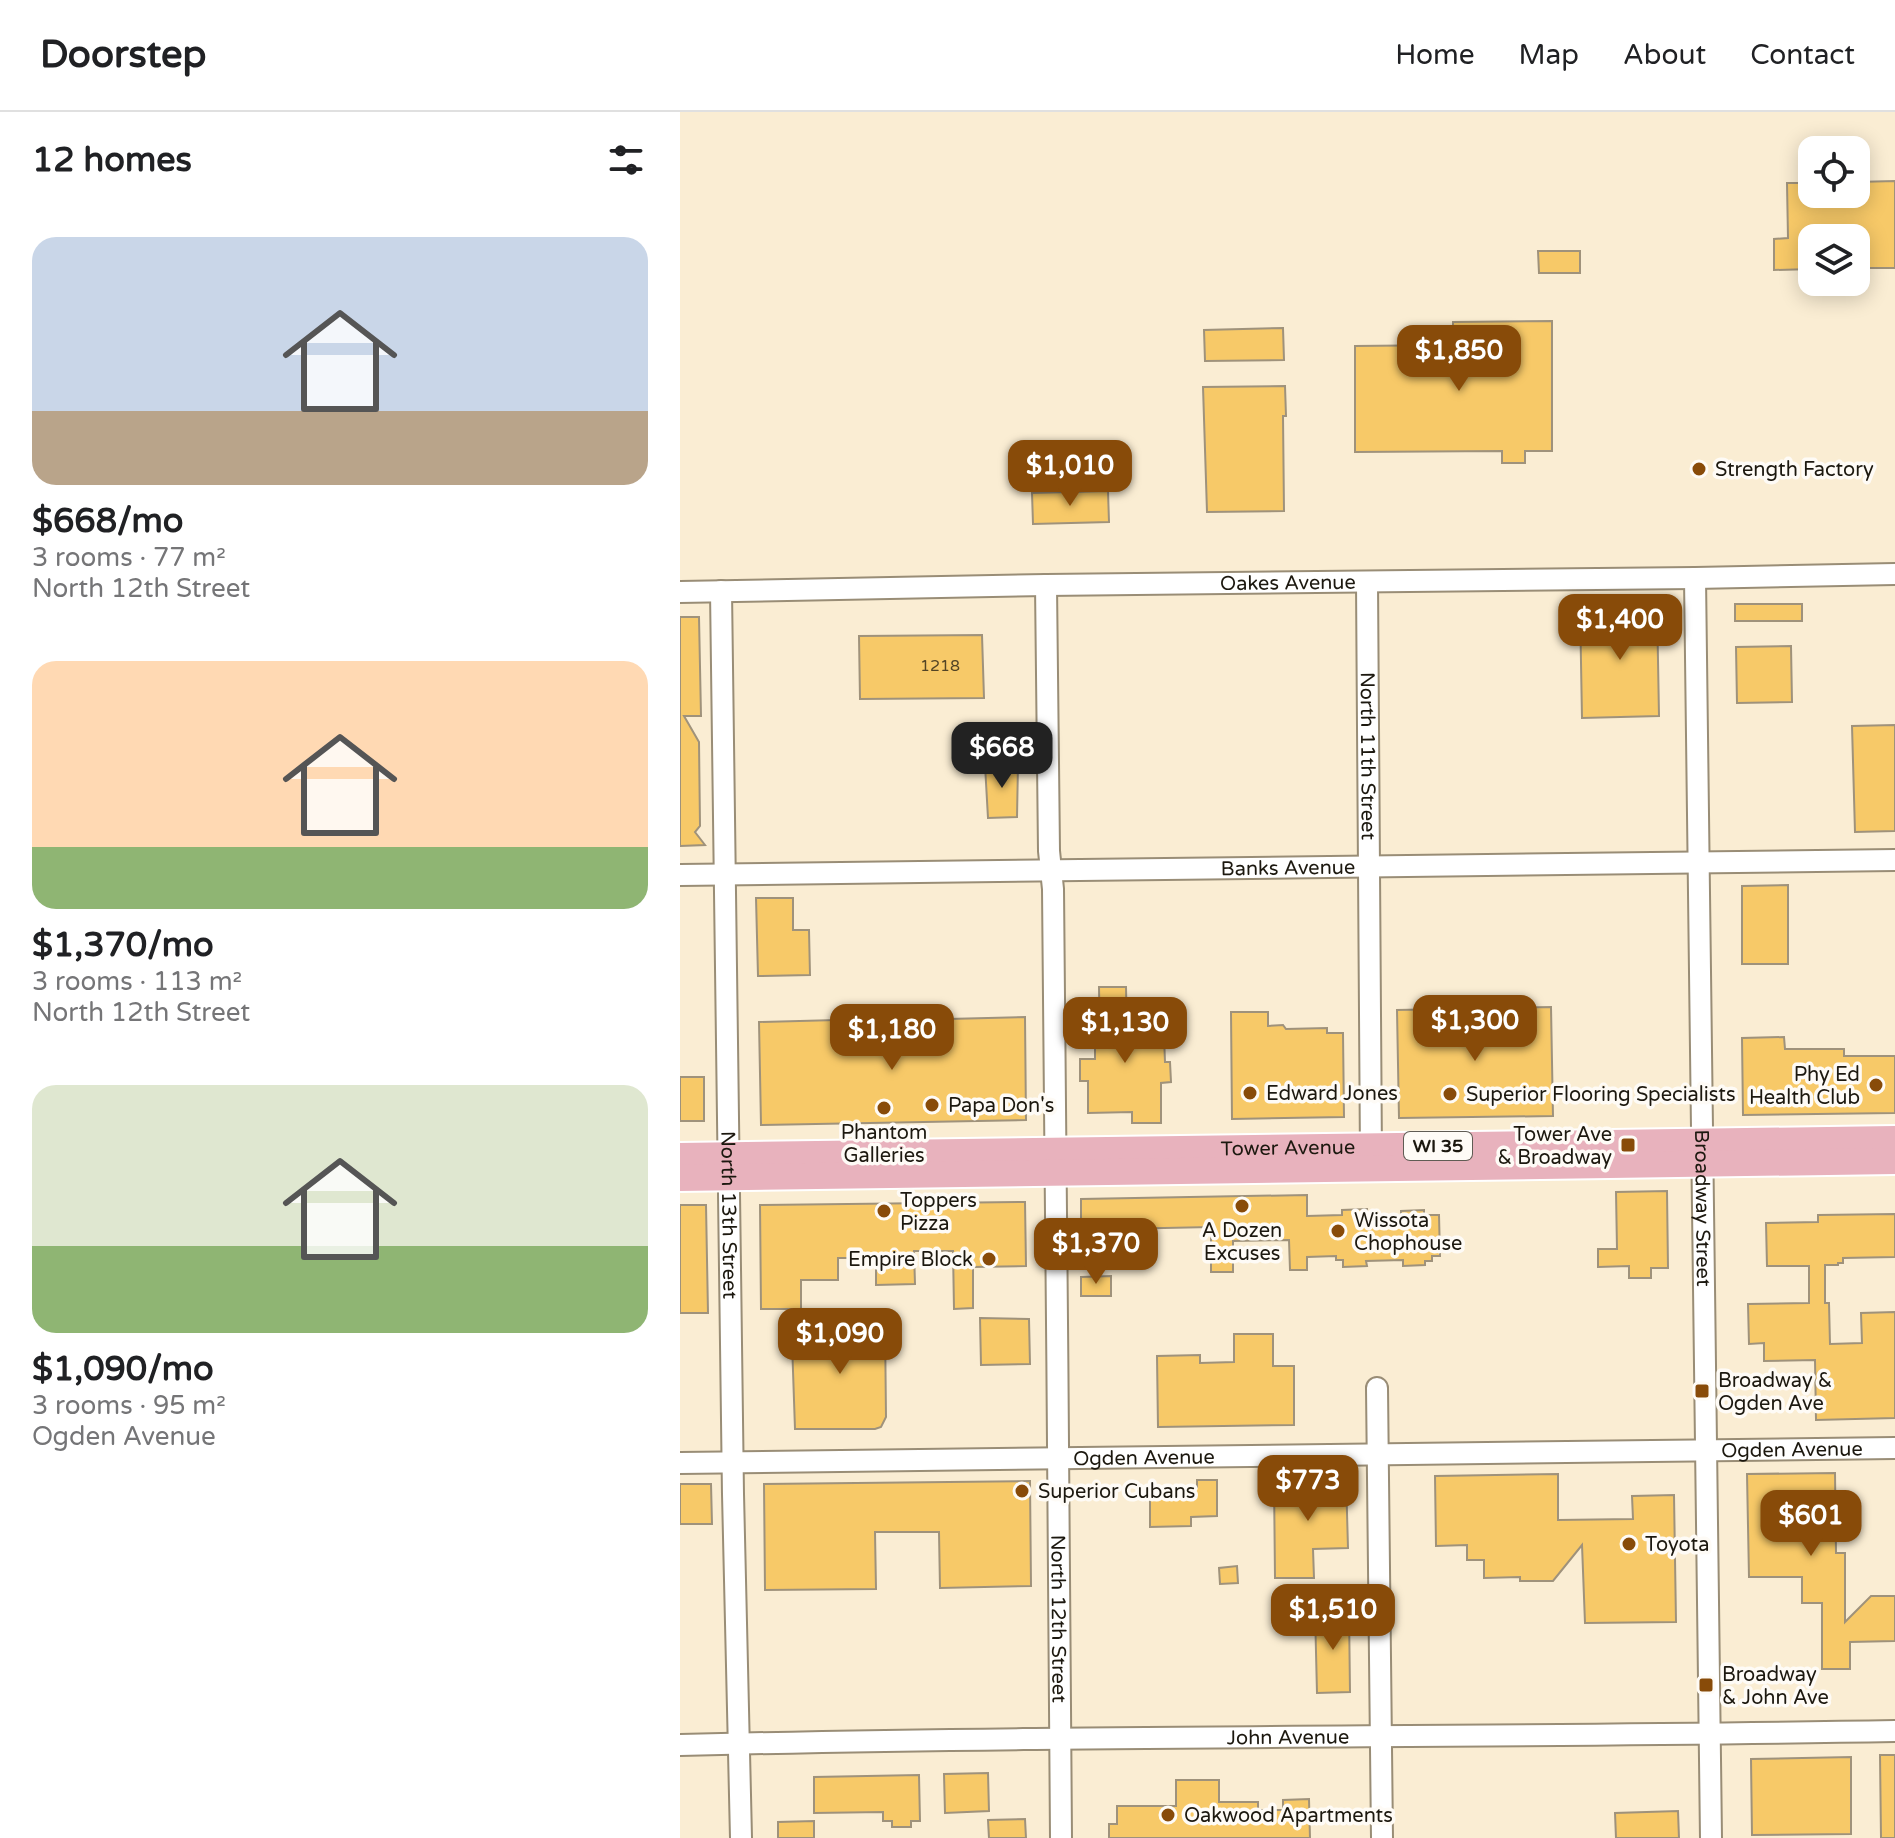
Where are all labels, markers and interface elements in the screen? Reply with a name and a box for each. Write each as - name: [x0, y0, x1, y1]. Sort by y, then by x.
- text: Doorstep: [40, 32, 206, 78]
- text: Home: [1395, 38, 1475, 72]
- text: Map: [1519, 38, 1579, 72]
- text: About: [1623, 38, 1706, 72]
- text: Contact: [1750, 38, 1855, 72]
- map controls: [1798, 136, 1870, 296]
- button: locate: [1798, 136, 1870, 208]
- icon: filters: [604, 138, 648, 182]
- text: 12 homes: [32, 140, 192, 181]
- button: layers: [1798, 224, 1870, 296]
- icon: home: [268, 289, 412, 433]
- pin: $1,850: [1394, 325, 1524, 393]
- text: $1,850: [1415, 335, 1503, 366]
- pin: $1,010: [1005, 440, 1135, 508]
- text: $1,010: [1026, 450, 1114, 481]
- place label: Strength Factory: [1715, 458, 1874, 482]
- marker: Strength Factory: [1690, 460, 1708, 478]
- text: $668/mo: [32, 501, 183, 542]
- text: 3 rooms · 77 m²: [32, 542, 226, 573]
- street label: Oakes Avenue: [1220, 571, 1356, 596]
- text: North 12th Street: [32, 573, 250, 604]
- pin: $1,400: [1555, 594, 1685, 662]
- text: $1,400: [1576, 604, 1664, 635]
- house number: 1218: [920, 656, 960, 676]
- street label: North 11th Street: [1355, 672, 1380, 840]
- icon: home: [268, 713, 412, 857]
- pin: $668: [955, 722, 1049, 790]
- text: $668: [969, 732, 1035, 763]
- street label: Banks Avenue: [1221, 856, 1355, 881]
- text: $1,370/mo: [32, 925, 214, 966]
- text: 3 rooms · 113 m²: [32, 966, 242, 997]
- pin: $1,300: [1410, 995, 1540, 1063]
- text: North 12th Street: [32, 997, 250, 1028]
- pin: $1,130: [1060, 997, 1190, 1065]
- pin: $1,180: [827, 1004, 957, 1072]
- text: $1,300: [1431, 1005, 1519, 1036]
- text: $1,130: [1081, 1007, 1169, 1038]
- text: $1,180: [848, 1014, 936, 1045]
- place label: Phy Ed Health Club: [1749, 1063, 1860, 1110]
- marker: Phy Ed Health Club: [1867, 1076, 1885, 1094]
- place label: Edward Jones: [1266, 1082, 1398, 1106]
- place label: Superior Flooring Specialists: [1466, 1083, 1736, 1107]
- marker: Edward Jones: [1241, 1084, 1259, 1102]
- marker: Superior Flooring Specialists: [1441, 1085, 1459, 1103]
- place label: Papa Don's: [948, 1094, 1054, 1118]
- marker: Papa Don's: [923, 1096, 941, 1114]
- marker: Phantom Galleries: [875, 1099, 893, 1117]
- place label: Phantom Galleries: [841, 1121, 927, 1168]
- place label: Tower Ave & Broadway: [1498, 1123, 1612, 1170]
- street label: Broadway Street: [1689, 1129, 1715, 1287]
- street label: North 13th Street: [715, 1131, 741, 1299]
- road number: WI 35: [1404, 1132, 1472, 1160]
- street label: Tower Avenue: [1221, 1136, 1355, 1161]
- marker: Tower Ave & Broadway: [1619, 1136, 1637, 1154]
- icon: home: [268, 1137, 412, 1281]
- place label: Toppers Pizza: [900, 1189, 977, 1236]
- marker: A Dozen Excuses: [1233, 1197, 1251, 1215]
- marker: Toppers Pizza: [875, 1202, 893, 1220]
- place label: Wissota Chophouse: [1354, 1209, 1462, 1256]
- pin: $1,370: [1031, 1218, 1161, 1286]
- place label: A Dozen Excuses: [1202, 1219, 1282, 1266]
- marker: Wissota Chophouse: [1329, 1222, 1347, 1240]
- text: $1,370: [1052, 1228, 1140, 1259]
- place label: Empire Block: [848, 1248, 973, 1272]
- marker: Empire Block: [980, 1250, 998, 1268]
- pin: $1,090: [775, 1308, 905, 1376]
- text: $1,090: [796, 1318, 884, 1349]
- text: $1,090/mo: [32, 1349, 214, 1390]
- place label: Broadway & Ogden Ave: [1718, 1369, 1832, 1416]
- marker: Broadway & Ogden Ave: [1693, 1382, 1711, 1400]
- text: 3 rooms · 95 m²: [32, 1390, 226, 1421]
- text: Ogden Avenue: [32, 1421, 216, 1452]
- street label: Ogden Avenue: [1721, 1437, 1863, 1463]
- street label: Ogden Avenue: [1073, 1445, 1215, 1471]
- pin: $773: [1261, 1455, 1355, 1523]
- text: $773: [1275, 1465, 1341, 1496]
- place label: Superior Cubans: [1038, 1480, 1195, 1504]
- marker: Superior Cubans: [1013, 1482, 1031, 1500]
- pin: $601: [1764, 1490, 1858, 1558]
- text: $601: [1778, 1500, 1844, 1531]
- place label: Toyota: [1645, 1533, 1709, 1557]
- street label: North 12th Street: [1045, 1535, 1071, 1703]
- marker: Toyota: [1620, 1535, 1638, 1553]
- pin: $1,510: [1268, 1584, 1398, 1652]
- text: $1,510: [1289, 1594, 1377, 1625]
- place label: Broadway & John Ave: [1722, 1663, 1829, 1710]
- marker: Broadway & John Ave: [1697, 1676, 1715, 1694]
- street label: John Avenue: [1227, 1725, 1349, 1750]
- place label: Oakwood Apartments: [1184, 1804, 1393, 1828]
- marker: Oakwood Apartments: [1159, 1806, 1177, 1824]

